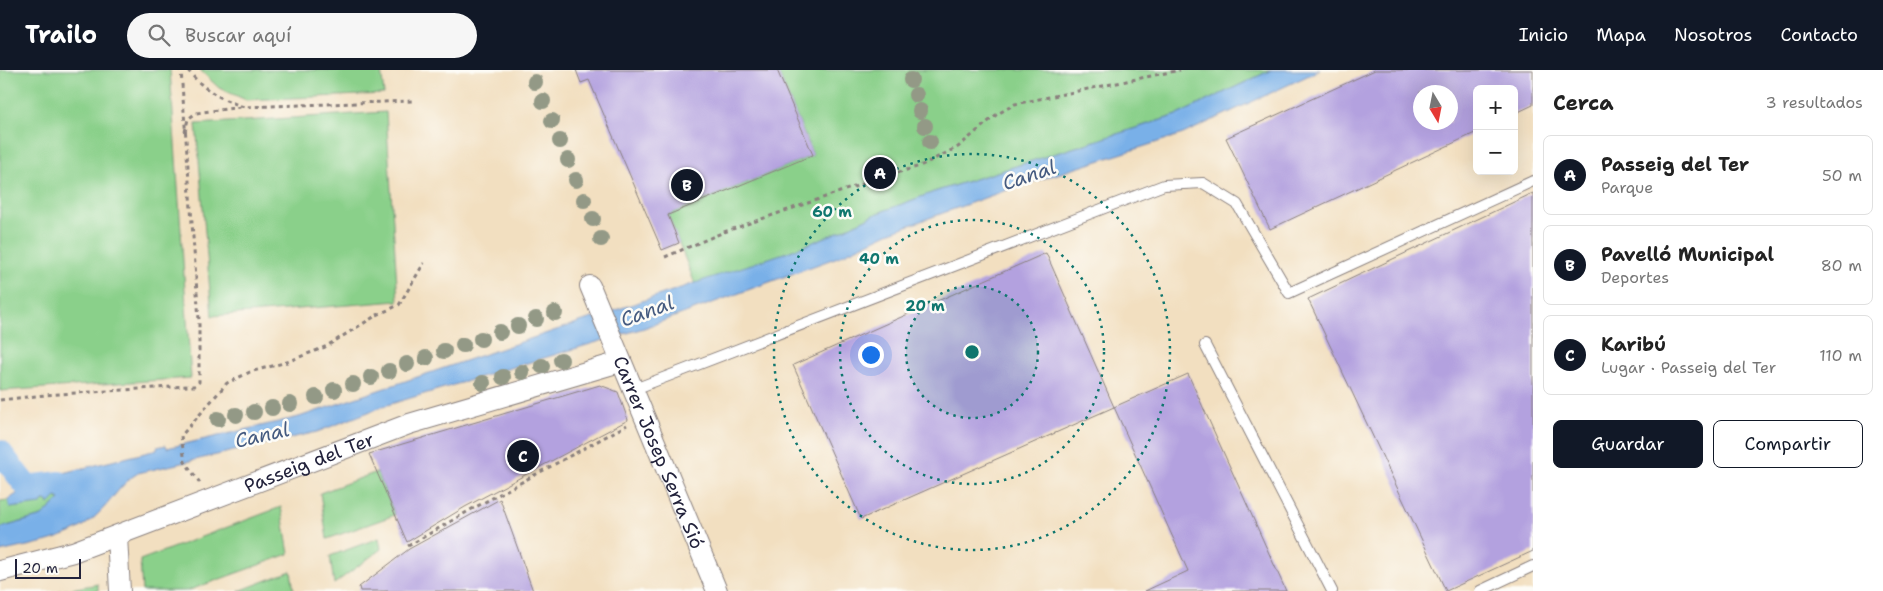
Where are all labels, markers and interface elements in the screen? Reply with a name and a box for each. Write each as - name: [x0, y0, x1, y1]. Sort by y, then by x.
- search box: [127, 13, 477, 58]
- text: Trailo: [25, 19, 97, 51]
- icon: search: [145, 21, 173, 49]
- text: Buscar aquí: [185, 23, 291, 48]
- text: Inicio: [1519, 23, 1568, 47]
- text: Mapa: [1596, 23, 1646, 47]
- text: Nosotros: [1674, 23, 1752, 47]
- text: Contacto: [1780, 23, 1858, 47]
- north arrow: [1413, 85, 1458, 130]
- map controls: [1473, 85, 1518, 175]
- button: +: [1473, 85, 1518, 130]
- text: Cerca: [1553, 89, 1614, 117]
- text: 3 resultados: [1765, 92, 1863, 113]
- button: −: [1473, 130, 1518, 175]
- text: Passeig del Ter: [1601, 152, 1749, 177]
- pin: A: [864, 154, 896, 192]
- water label: Canal: [999, 154, 1059, 196]
- text: A: [1564, 165, 1576, 186]
- text: 50 m: [1822, 165, 1862, 186]
- pin: B: [671, 166, 703, 204]
- text: Parque: [1601, 177, 1653, 198]
- text: 60 m: [812, 202, 852, 222]
- text: Pavelló Municipal: [1601, 242, 1774, 267]
- text: 40 m: [859, 249, 899, 269]
- text: B: [1565, 255, 1575, 276]
- text: 80 m: [1821, 255, 1862, 276]
- text: Deportes: [1601, 267, 1669, 288]
- water label: Canal: [617, 289, 677, 333]
- text: 20 m: [905, 296, 945, 316]
- text: Karibú: [1601, 332, 1666, 357]
- your location: [858, 342, 884, 368]
- centre of rings: [963, 343, 981, 361]
- text: C: [1565, 345, 1575, 366]
- text: 110 m: [1819, 345, 1862, 366]
- street label: Carrer Josep Serra Sió: [607, 352, 710, 553]
- text: Lugar · Passeig del Ter: [1601, 357, 1776, 378]
- water label: Canal: [232, 416, 292, 454]
- button: Guardar: [1553, 420, 1703, 468]
- button: Compartir: [1713, 420, 1863, 468]
- street label: Passeig del Ter: [241, 426, 378, 499]
- pin: C: [507, 437, 539, 475]
- scale bar: [15, 556, 81, 579]
- text: 20 m: [22, 559, 58, 577]

